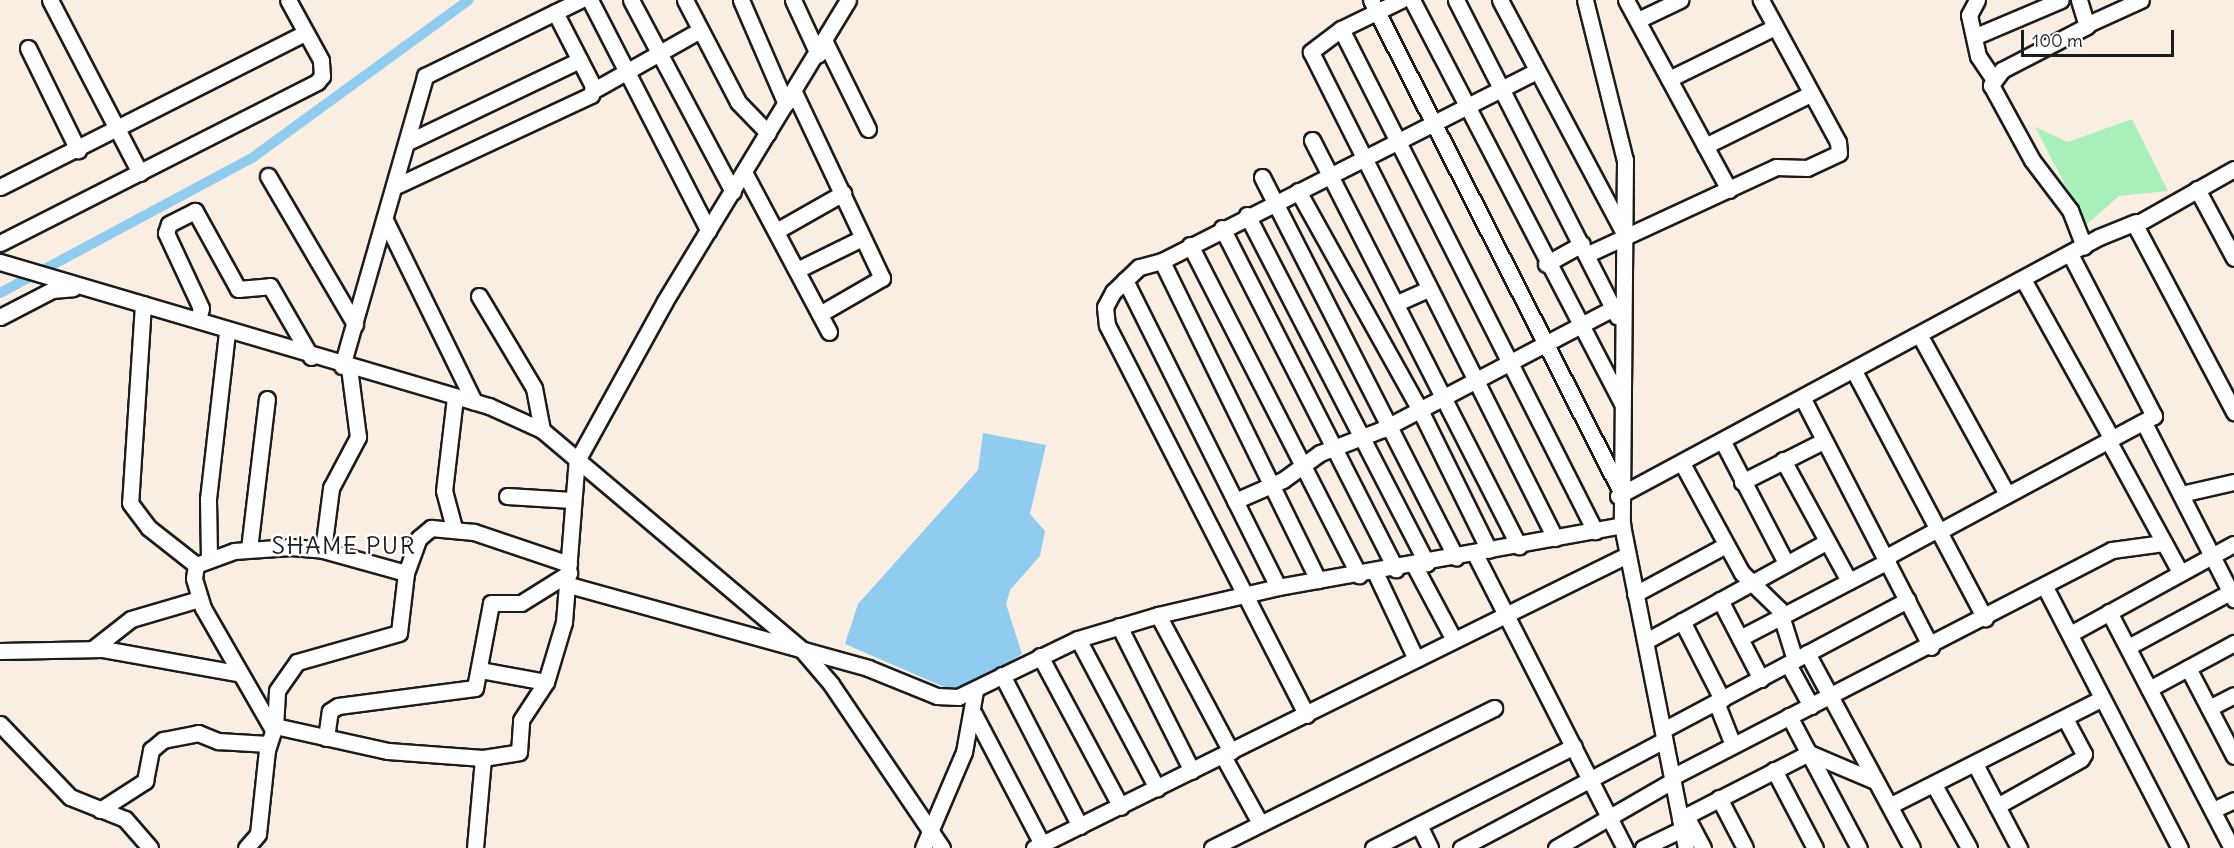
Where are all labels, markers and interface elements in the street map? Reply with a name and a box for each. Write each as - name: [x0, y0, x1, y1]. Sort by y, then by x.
- scale bar: [2024, 18, 2177, 56]
- text: 100 m: [2032, 29, 2083, 52]
- district label: SHAME PUR: [272, 532, 416, 560]

